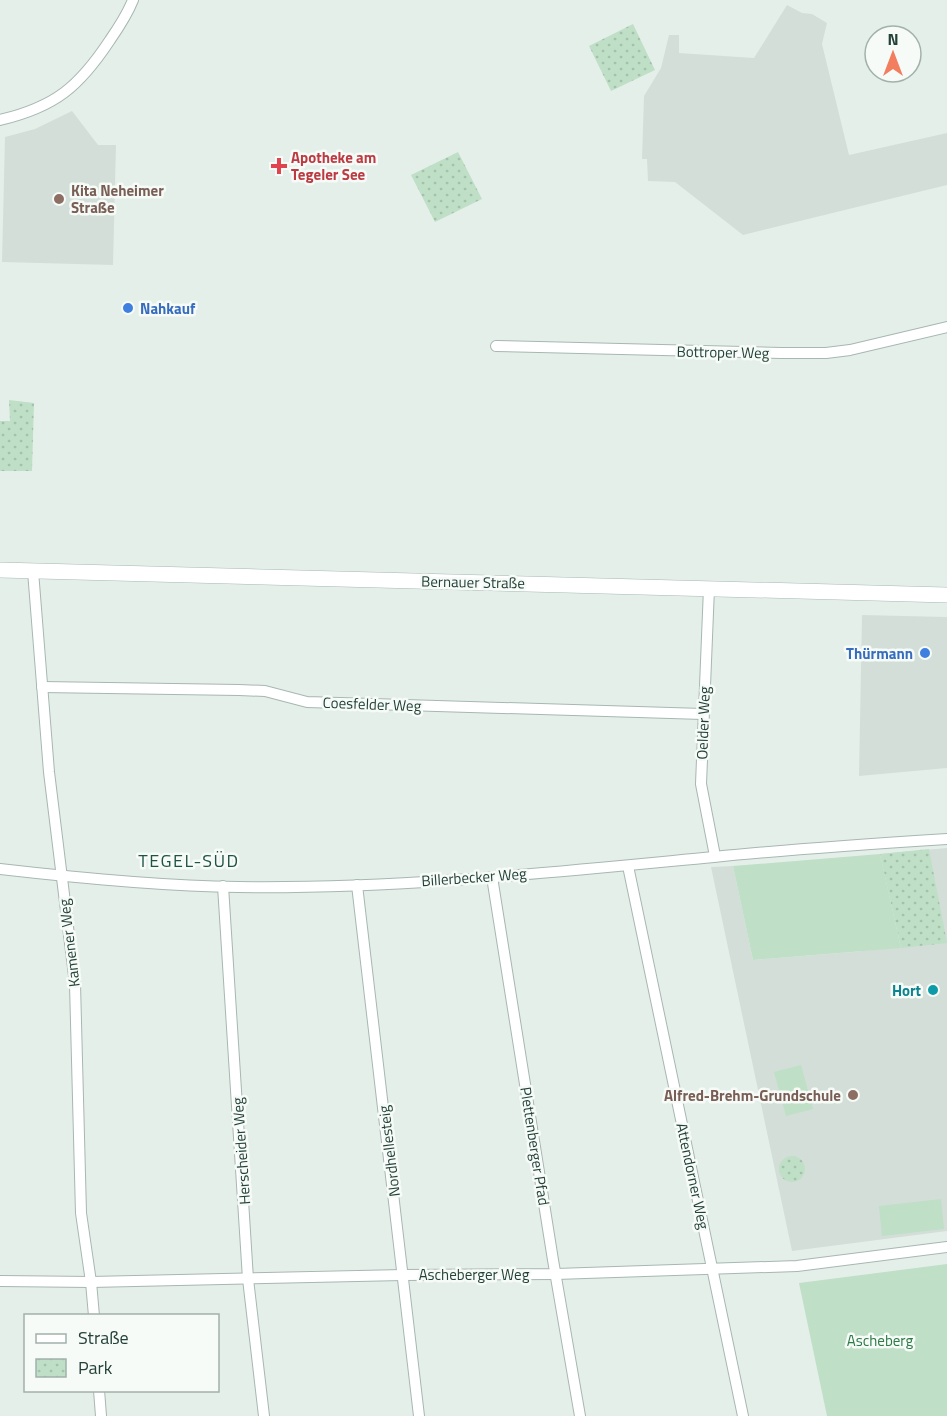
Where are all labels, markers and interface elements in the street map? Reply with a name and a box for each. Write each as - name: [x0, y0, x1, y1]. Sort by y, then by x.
- north arrow: [863, 24, 923, 84]
- text: N: [887, 27, 899, 51]
- place label: Apotheke am Tegeler See: [291, 146, 376, 186]
- marker: Apotheke am Tegeler See: [272, 159, 286, 173]
- place label: Kita Neheimer Straße: [71, 179, 164, 219]
- marker: Kita Neheimer Straße: [52, 192, 66, 206]
- place label: Nahkauf: [140, 297, 196, 320]
- marker: Nahkauf: [121, 301, 135, 315]
- street label: Bottroper Weg: [676, 340, 770, 364]
- street label: Bernauer Straße: [421, 570, 525, 594]
- place label: Thürmann: [846, 642, 913, 665]
- marker: Thürmann: [918, 646, 932, 660]
- street label: Oelder Weg: [690, 686, 716, 760]
- street label: Coesfelder Weg: [322, 691, 422, 717]
- district label: TEGEL-SÜD: [138, 847, 240, 874]
- street label: Billerbecker Weg: [421, 862, 528, 892]
- street label: Kamener Weg: [52, 897, 86, 988]
- place label: Hort: [892, 979, 922, 1002]
- marker: Hort: [926, 983, 940, 997]
- place label: Alfred-Brehm-Grundschule: [664, 1084, 841, 1107]
- street label: Plettenberger Pfad: [514, 1085, 556, 1207]
- marker: Alfred-Brehm-Grundschule: [846, 1088, 860, 1102]
- street label: Herscheider Weg: [226, 1096, 256, 1205]
- street label: Nordhellesteig: [372, 1104, 406, 1198]
- street label: Attendorner Weg: [670, 1121, 716, 1232]
- street label: Ascheberger Weg: [419, 1263, 530, 1286]
- legend: [24, 1314, 219, 1392]
- text: Straße: [78, 1324, 129, 1351]
- park label: Ascheberg: [847, 1329, 913, 1352]
- text: Park: [78, 1354, 113, 1381]

